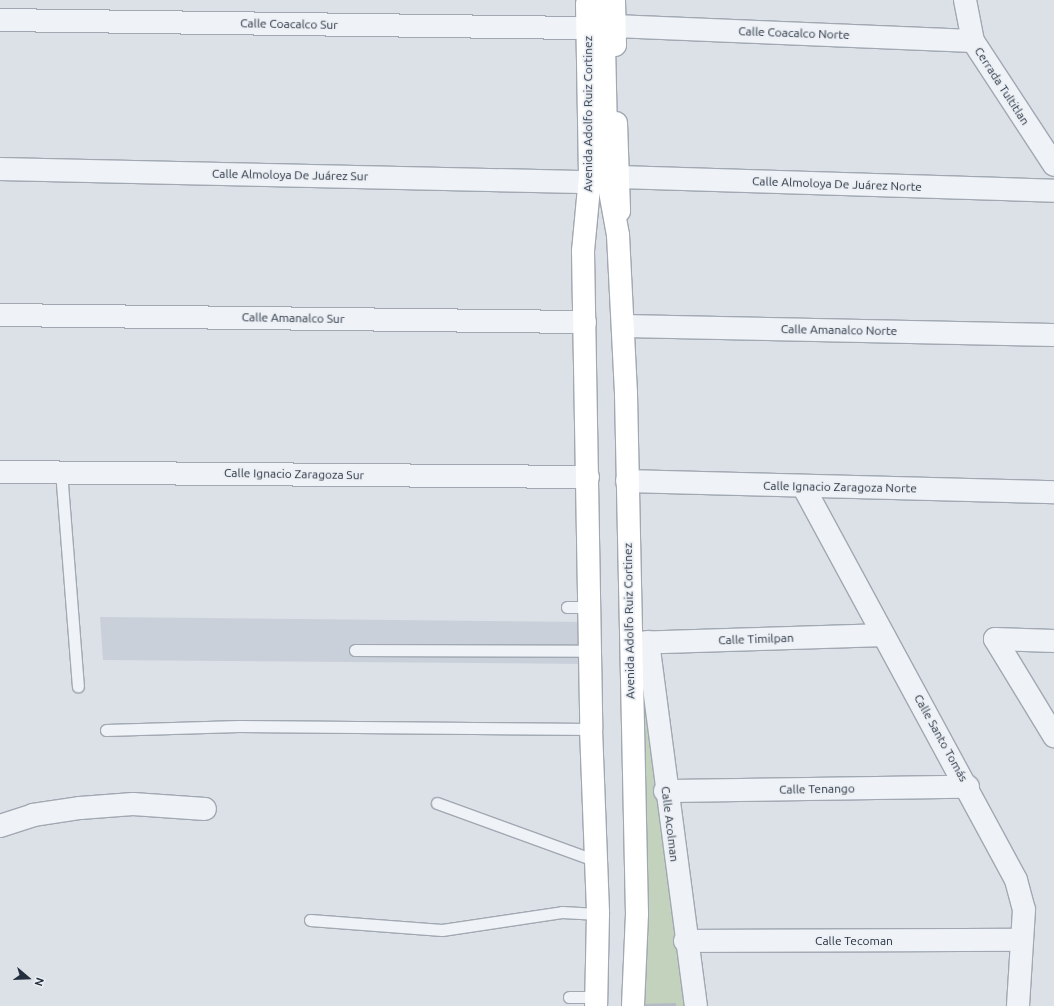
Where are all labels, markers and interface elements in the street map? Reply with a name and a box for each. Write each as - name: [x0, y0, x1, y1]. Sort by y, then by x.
- street label: Calle Coacalco Sur: [240, 16, 338, 32]
- street label: Calle Coacalco Norte: [738, 24, 850, 42]
- street label: Avenida Adolfo Ruiz Cortinez: [581, 36, 595, 192]
- street label: Cerrada Tultitlan: [971, 44, 1033, 128]
- street label: Calle Almoloya De Juárez Sur: [212, 166, 368, 184]
- street label: Calle Almoloya De Juárez Norte: [752, 174, 922, 194]
- street label: Calle Amanalco Sur: [242, 310, 344, 326]
- street label: Calle Amanalco Norte: [781, 322, 897, 338]
- street label: Calle Ignacio Zaragoza Sur: [224, 466, 364, 482]
- street label: Calle Ignacio Zaragoza Norte: [763, 478, 917, 496]
- street label: Avenida Adolfo Ruiz Cortinez: [620, 543, 638, 699]
- street label: Calle Timilpan: [718, 630, 794, 648]
- street label: Calle Santo Tomás: [911, 692, 971, 784]
- street label: Calle Tenango: [779, 781, 855, 797]
- street label: Calle Acolman: [658, 785, 682, 863]
- street label: Calle Tecoman: [815, 934, 893, 948]
- north arrow: [8, 958, 48, 998]
- text: N: [32, 976, 46, 988]

